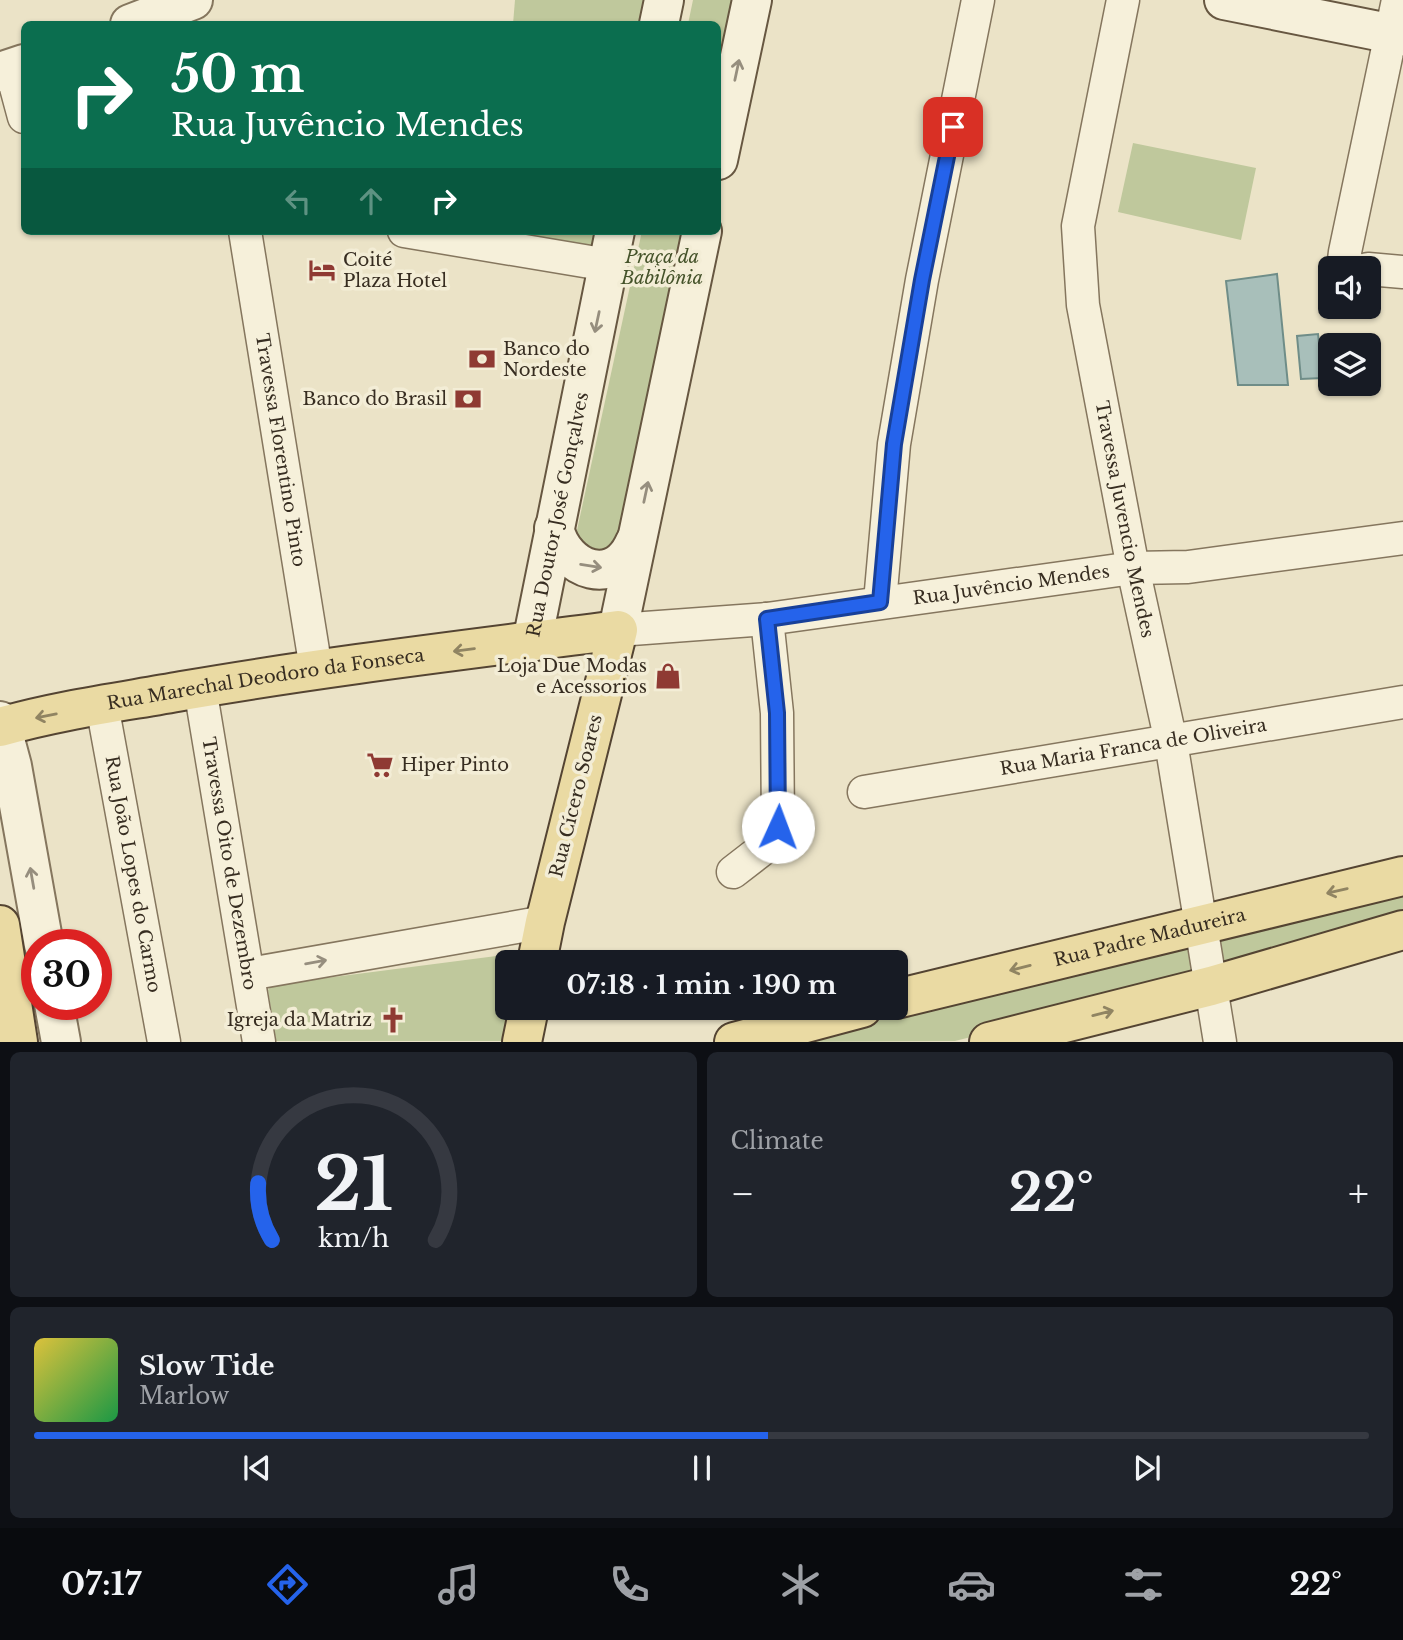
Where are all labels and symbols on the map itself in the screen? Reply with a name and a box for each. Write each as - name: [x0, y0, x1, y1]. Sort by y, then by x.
- one-way arrow: [730, 59, 744, 82]
- pin: [923, 97, 983, 157]
- park label: Praça da Babilônia: [620, 246, 703, 289]
- place label: Coité Plaza Hotel: [343, 249, 447, 292]
- hotel icon: Coité Plaza Hotel: [307, 255, 337, 285]
- one-way arrow: [589, 310, 603, 333]
- street label: Travessa Florentino Pinto: [251, 332, 310, 569]
- place label: Banco do Nordeste: [503, 338, 590, 381]
- bank icon: Banco do Nordeste: [467, 344, 497, 374]
- bank icon: Banco do Brasil: [453, 384, 483, 414]
- place label: Banco do Brasil: [303, 388, 447, 410]
- street label: Rua Doutor José Gonçalves: [522, 390, 593, 639]
- street label: Travessa Juvencio Mendes: [1090, 399, 1159, 640]
- one-way arrow: [641, 481, 654, 503]
- one-way arrow: [579, 560, 602, 573]
- street label: Rua Juvêncio Mendes: [911, 560, 1111, 610]
- street label: Rua Marechal Deodoro da Fonseca: [105, 644, 425, 715]
- one-way arrow: [453, 644, 476, 657]
- place label: Loja Due Modas e Acessorios: [497, 655, 647, 698]
- shop icon: Loja Due Modas e Acessorios: [653, 661, 683, 691]
- one-way arrow: [35, 710, 58, 723]
- street label: Rua Cícero Soares: [545, 712, 607, 880]
- street label: Rua Maria Franca de Oliveira: [998, 714, 1268, 780]
- street label: Travessa Oito de Dezembro: [197, 735, 261, 992]
- supermarket icon: Hiper Pinto: [365, 750, 395, 780]
- street label: Rua João Lopes do Carmo: [101, 754, 166, 994]
- place label: Hiper Pinto: [401, 754, 509, 776]
- position arrow: [741, 790, 815, 864]
- one-way arrow: [25, 867, 38, 890]
- one-way arrow: [1326, 886, 1348, 899]
- street label: Rua Padre Madureira: [1051, 904, 1248, 971]
- speed limit sign: 30: [21, 929, 112, 1020]
- one-way arrow: [304, 955, 327, 968]
- one-way arrow: [1009, 962, 1032, 975]
- church icon: Igreja da Matriz: [378, 1005, 408, 1035]
- one-way arrow: [1091, 1006, 1113, 1019]
- place label: Igreja da Matriz: [227, 1009, 372, 1031]

